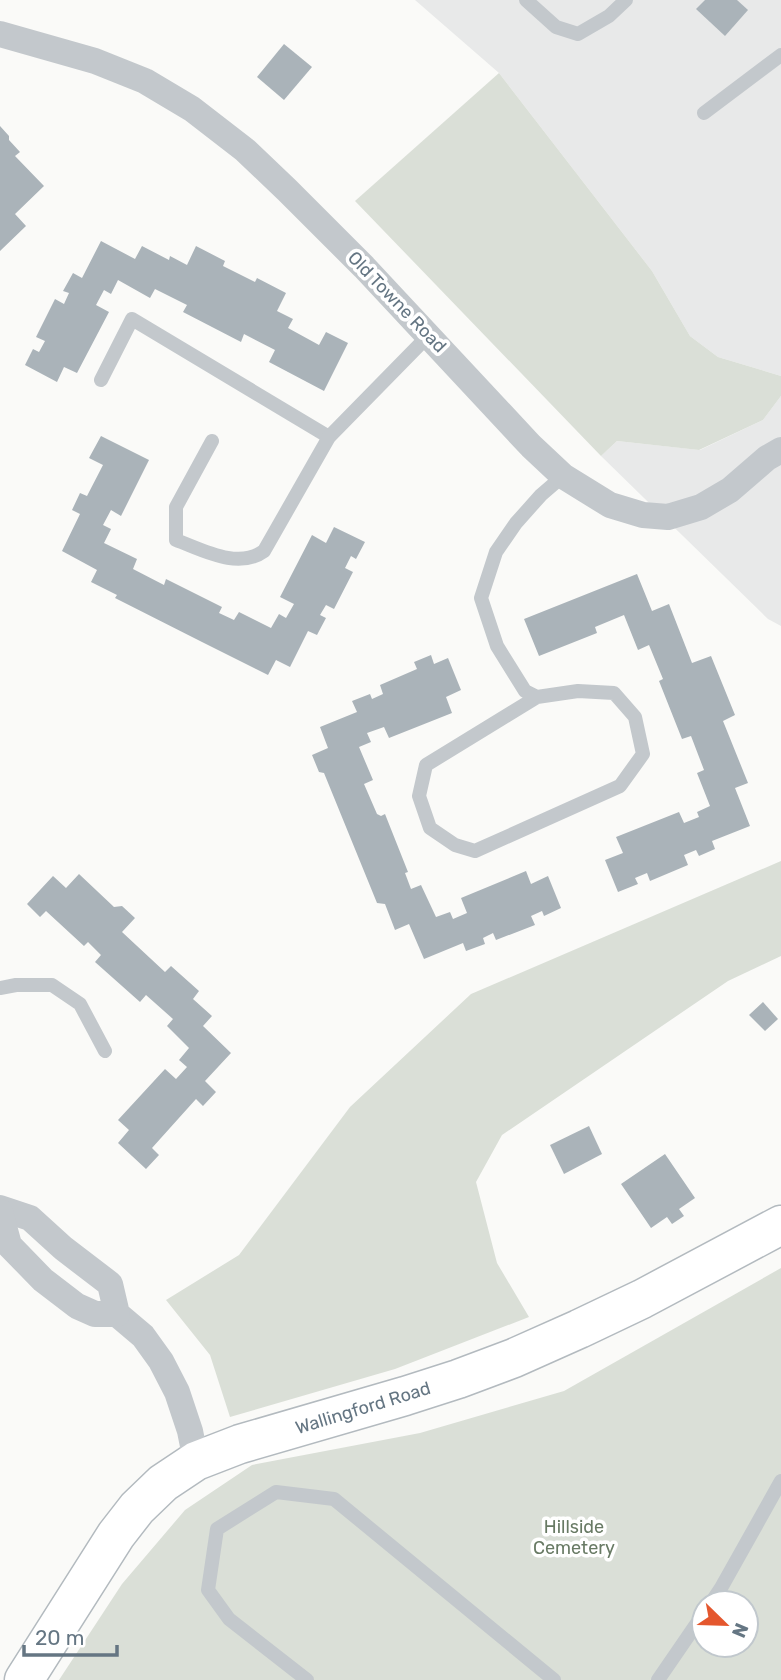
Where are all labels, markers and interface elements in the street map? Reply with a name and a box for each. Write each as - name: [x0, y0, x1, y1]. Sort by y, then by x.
- street label: Old Towne Road: [343, 247, 451, 357]
- street label: Wallingford Road: [293, 1377, 433, 1439]
- park label: Hillside Cemetery: [533, 1516, 615, 1559]
- north arrow: [690, 1589, 760, 1659]
- scale bar: [24, 1614, 117, 1658]
- text: N: [727, 1620, 753, 1641]
- text: 20 m: [35, 1625, 84, 1650]

